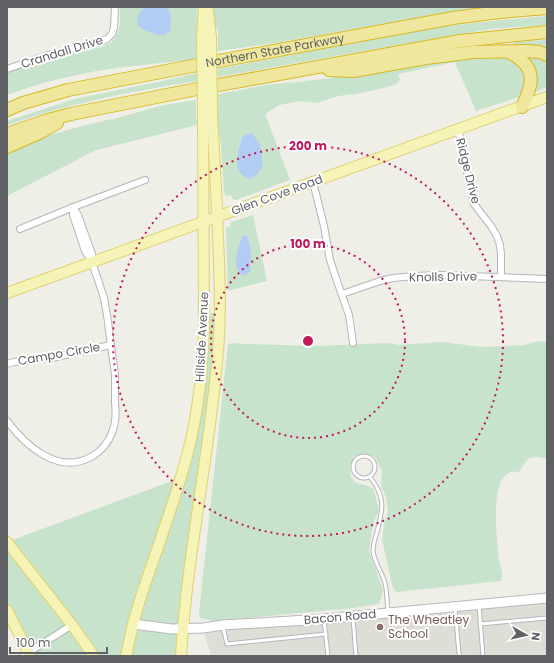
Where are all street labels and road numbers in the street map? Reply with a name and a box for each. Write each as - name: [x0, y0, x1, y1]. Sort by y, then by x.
- street label: Northern State Parkway: [204, 29, 346, 71]
- street label: Crandall Drive: [19, 31, 105, 72]
- street label: Ridge Drive: [452, 136, 485, 206]
- street label: Glen Cove Road: [229, 170, 325, 219]
- street label: Knolls Drive: [409, 267, 477, 286]
- street label: Hillside Avenue: [191, 291, 212, 382]
- street label: Campo Circle: [17, 338, 101, 369]
- street label: Bacon Road: [303, 605, 377, 628]

